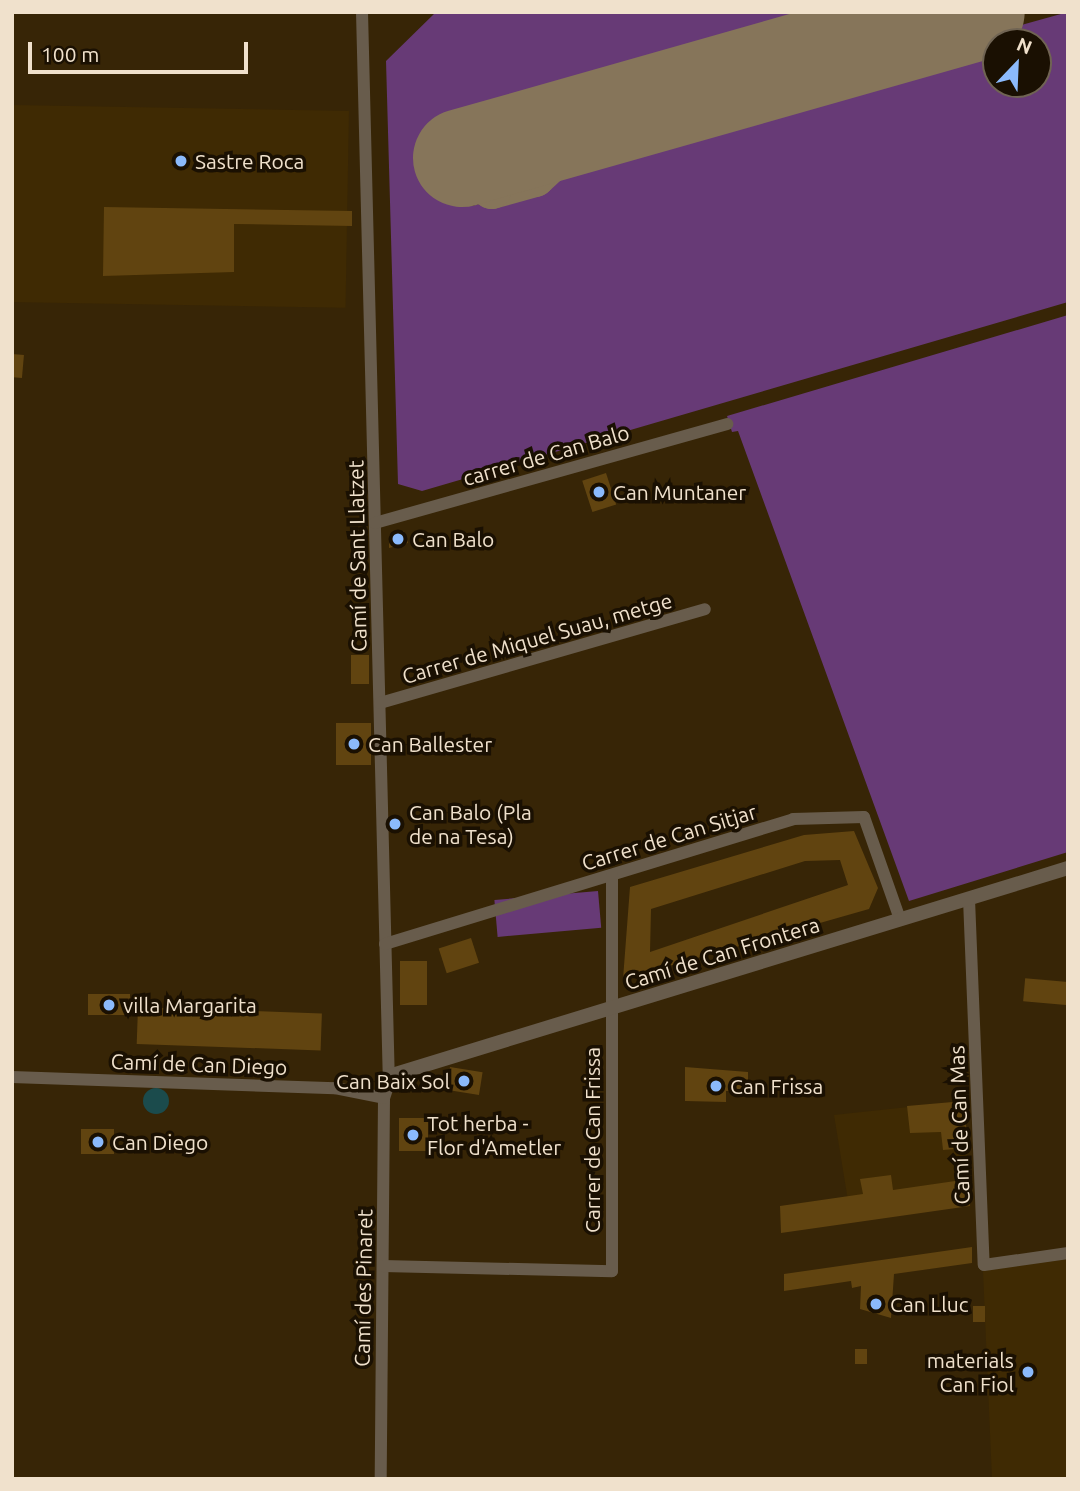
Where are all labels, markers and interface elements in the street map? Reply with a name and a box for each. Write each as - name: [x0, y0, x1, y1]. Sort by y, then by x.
- scale bar: [32, 28, 252, 72]
- north arrow: [982, 28, 1052, 98]
- text: N: [1014, 33, 1035, 58]
- text: 100 m: [41, 42, 99, 66]
- place label: Sastre Roca: [195, 148, 304, 174]
- marker: Sastre Roca: [173, 153, 189, 169]
- street label: carrer de Can Balo: [460, 419, 632, 491]
- street label: Camí de Sant Llatzet: [343, 460, 371, 652]
- place label: Can Muntaner: [613, 479, 746, 505]
- marker: Can Muntaner: [591, 484, 607, 500]
- place label: Can Balo: [412, 526, 494, 552]
- marker: Can Balo: [390, 531, 406, 547]
- street label: Carrer de Miquel Suau, metge: [399, 587, 675, 689]
- place label: Can Ballester: [368, 731, 492, 757]
- marker: Can Ballester: [346, 736, 362, 752]
- street label: Carrer de Can Sitjar: [579, 798, 759, 876]
- place label: Can Balo (Pla de na Tesa): [409, 799, 532, 849]
- marker: Can Balo (Pla de na Tesa): [387, 816, 403, 832]
- street label: Camí de Can Frontera: [622, 911, 822, 995]
- place label: villa Margarita: [123, 992, 257, 1018]
- marker: villa Margarita: [101, 997, 117, 1013]
- street label: Camí de Can Mas: [944, 1045, 974, 1205]
- street label: Carrer de Can Frissa: [579, 1047, 605, 1233]
- street label: Camí de Can Diego: [110, 1048, 288, 1080]
- place label: Can Baix Sol: [336, 1068, 450, 1094]
- marker: Can Baix Sol: [456, 1073, 472, 1089]
- place label: Can Frissa: [730, 1073, 823, 1099]
- marker: Can Frissa: [708, 1078, 724, 1094]
- place label: Tot herba - Flor d'Ametler: [427, 1110, 561, 1160]
- marker: Tot herba - Flor d'Ametler: [405, 1127, 421, 1143]
- place label: Can Diego: [112, 1129, 208, 1155]
- marker: Can Diego: [90, 1134, 106, 1150]
- street label: Camí des Pinaret: [349, 1209, 377, 1367]
- place label: Can Lluc: [890, 1291, 968, 1317]
- marker: Can Lluc: [868, 1296, 884, 1312]
- place label: materials Can Fiol: [927, 1347, 1014, 1397]
- marker: materials Can Fiol: [1020, 1364, 1036, 1380]

